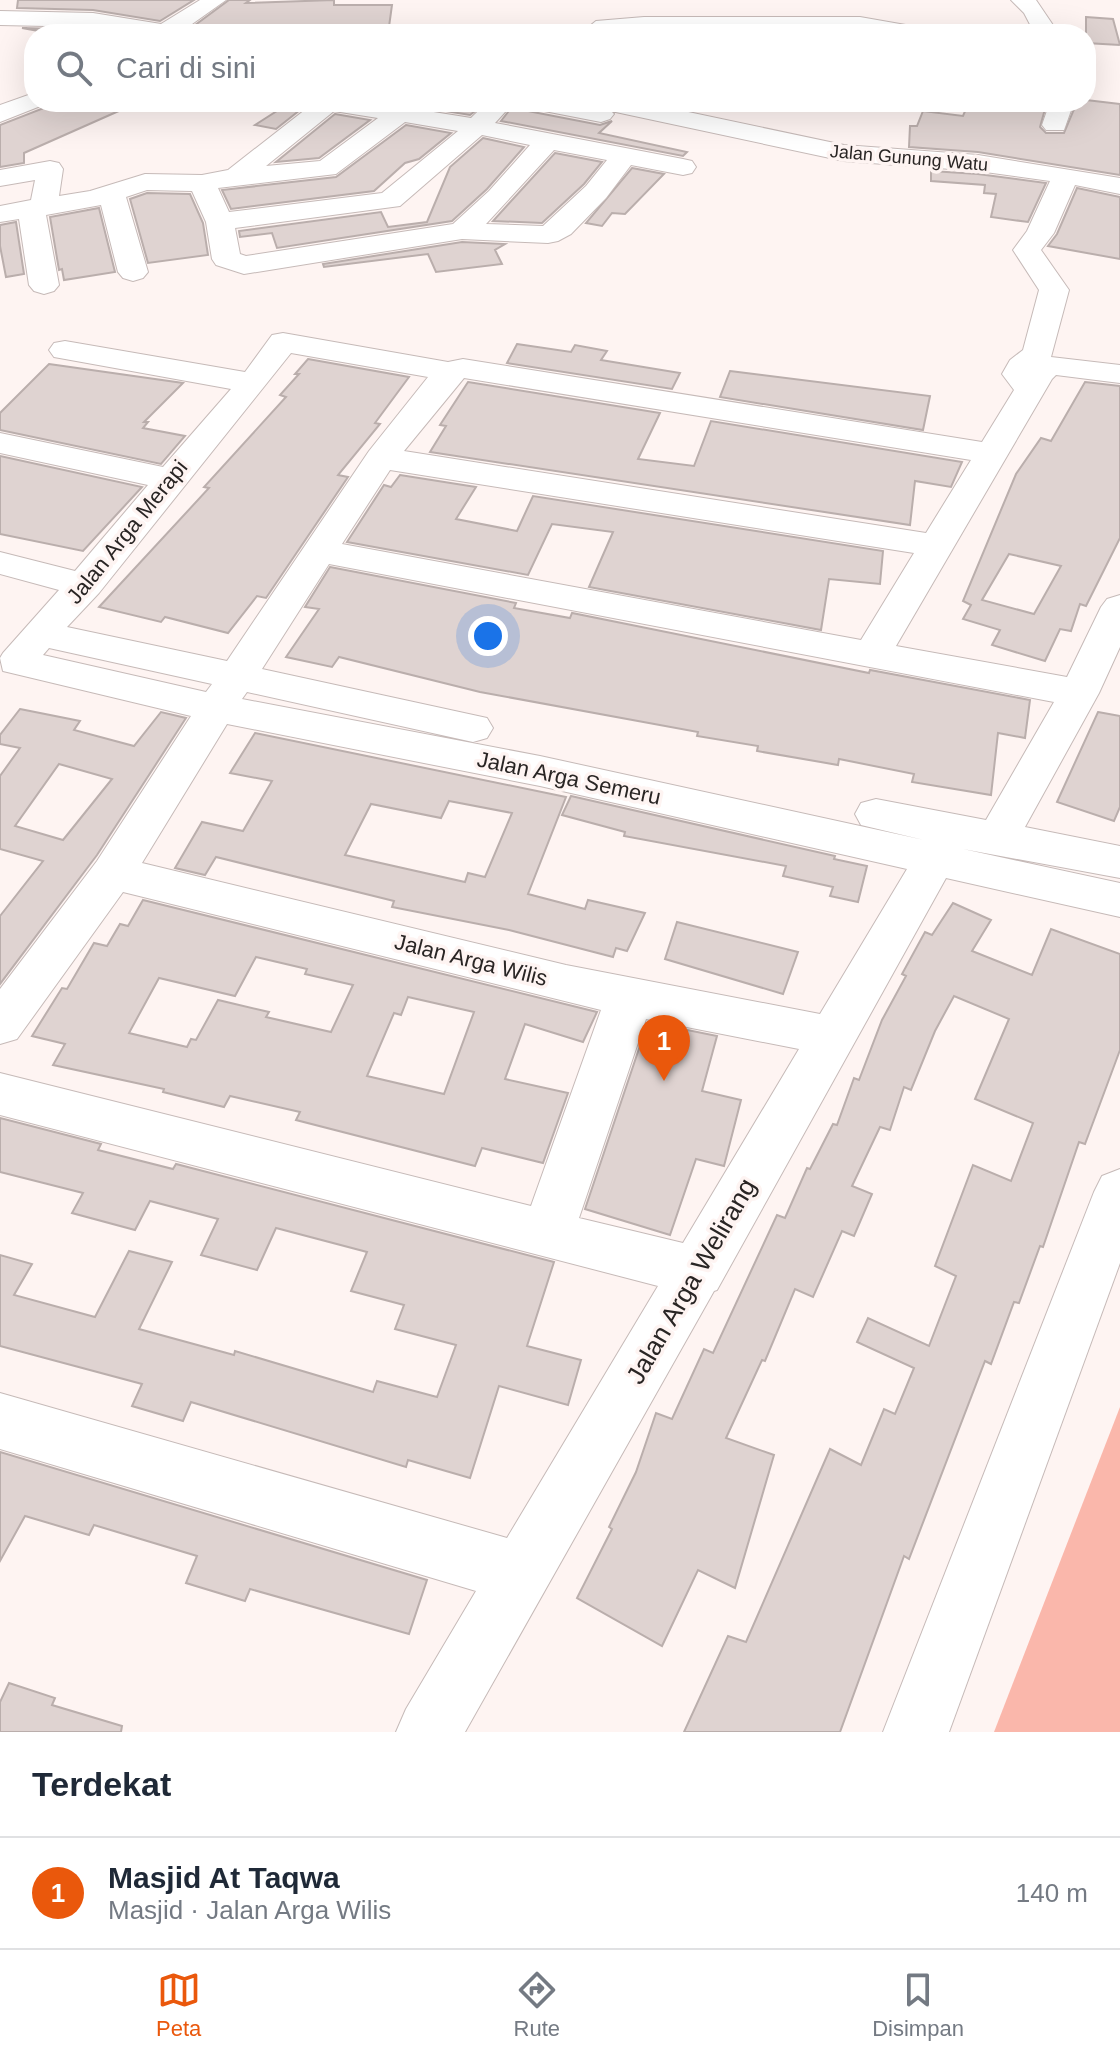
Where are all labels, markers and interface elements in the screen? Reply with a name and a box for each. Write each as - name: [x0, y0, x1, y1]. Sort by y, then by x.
- search box: [24, 24, 1096, 112]
- icon: search: [52, 46, 96, 90]
- text: Cari di sini: [116, 51, 256, 84]
- street label: Jalan Gunung Watu: [829, 141, 989, 175]
- street label: Jalan Arga Merapi: [61, 455, 193, 609]
- your location: [468, 616, 508, 656]
- street label: Jalan Arga Semeru: [475, 746, 663, 810]
- street label: Jalan Arga Wilis: [392, 929, 550, 991]
- pin: 1: [638, 1015, 690, 1081]
- street label: Jalan Arga Welirang: [620, 1173, 762, 1389]
- text: Terdekat: [32, 1765, 171, 1803]
- text: Masjid At Taqwa: [108, 1861, 340, 1894]
- text: 1: [51, 1878, 65, 1908]
- text: 140 m: [1016, 1878, 1088, 1908]
- text: Masjid · Jalan Arga Wilis: [108, 1895, 391, 1925]
- tab: Peta: [156, 1968, 201, 2042]
- tab: Rute: [514, 1968, 560, 2042]
- tab: Disimpan: [872, 1968, 964, 2042]

